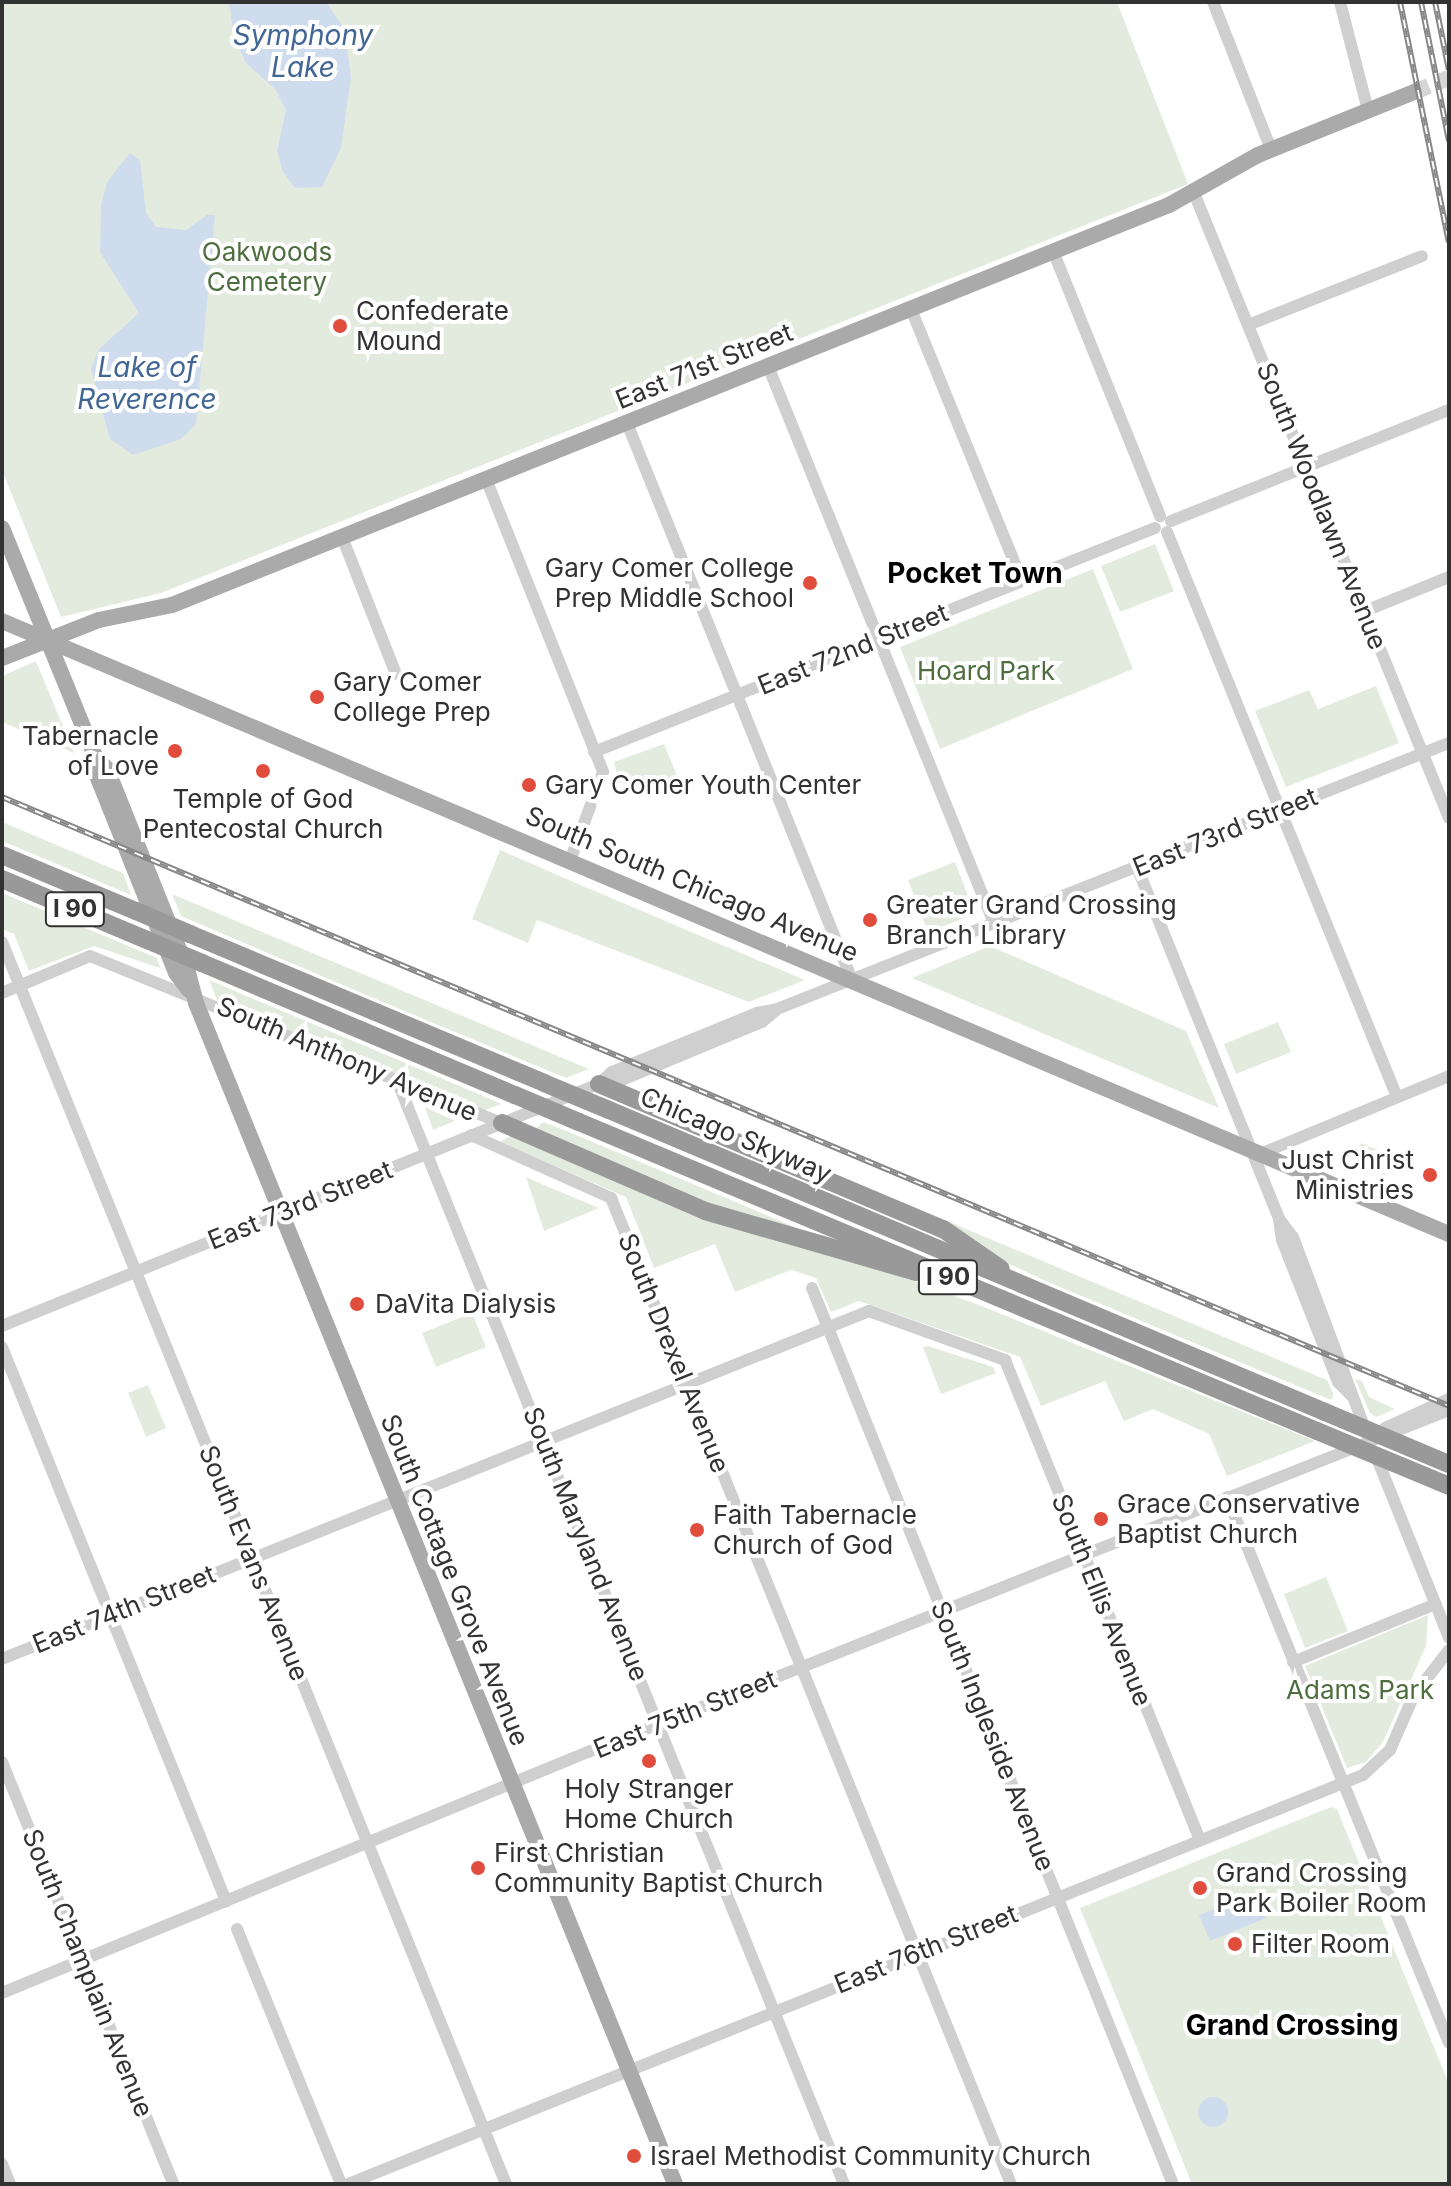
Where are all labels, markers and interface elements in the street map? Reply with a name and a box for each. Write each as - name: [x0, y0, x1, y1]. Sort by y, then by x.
- water label: Symphony Lake: [233, 18, 373, 84]
- park label: Oakwoods Cemetery: [202, 236, 332, 298]
- place label: Confederate Mound: [356, 295, 509, 356]
- street label: East 71st Street: [611, 316, 797, 416]
- marker: Confederate Mound: [331, 317, 349, 335]
- water label: Lake of Reverence: [77, 350, 217, 416]
- street label: South Woodlawn Avenue: [1250, 358, 1394, 654]
- place label: Gary Comer College Prep Middle School: [545, 552, 794, 614]
- district label: Pocket Town: [887, 556, 1063, 590]
- marker: Gary Comer College Prep Middle School: [801, 574, 819, 592]
- street label: East 72nd Street: [753, 597, 953, 701]
- park label: Hoard Park: [917, 655, 1055, 687]
- place label: Gary Comer College Prep: [333, 666, 491, 728]
- marker: Gary Comer College Prep: [308, 688, 326, 706]
- place label: Tabernacle of Love: [22, 720, 159, 782]
- marker: Tabernacle of Love: [166, 742, 184, 760]
- marker: Temple of God Pentecostal Church: [254, 762, 272, 780]
- place label: Gary Comer Youth Center: [545, 769, 861, 801]
- marker: Gary Comer Youth Center: [520, 776, 538, 794]
- street label: East 73rd Street: [1128, 781, 1322, 883]
- place label: Temple of God Pentecostal Church: [143, 783, 383, 844]
- street label: South South Chicago Avenue: [521, 800, 863, 968]
- road number: I 90: [43, 889, 107, 929]
- place label: Greater Grand Crossing Branch Library: [886, 889, 1177, 950]
- marker: Greater Grand Crossing Branch Library: [861, 911, 879, 929]
- street label: South Anthony Avenue: [212, 990, 482, 1128]
- street label: Chicago Skyway: [636, 1081, 836, 1189]
- place label: Just Christ Ministries: [1281, 1144, 1414, 1206]
- street label: East 73rd Street: [203, 1154, 397, 1256]
- marker: Just Christ Ministries: [1421, 1166, 1439, 1184]
- street label: South Drexel Avenue: [612, 1229, 736, 1477]
- road number: I 90: [916, 1257, 980, 1297]
- place label: DaVita Dialysis: [375, 1288, 556, 1320]
- marker: DaVita Dialysis: [346, 1293, 368, 1315]
- street label: South Maryland Avenue: [517, 1402, 655, 1686]
- street label: South Cottage Grove Avenue: [374, 1410, 536, 1750]
- street label: South Evans Avenue: [192, 1441, 316, 1685]
- place label: Grace Conservative Baptist Church: [1117, 1488, 1360, 1550]
- street label: South Ellis Avenue: [1045, 1490, 1159, 1710]
- place label: Faith Tabernacle Church of God: [713, 1499, 917, 1560]
- marker: Grace Conservative Baptist Church: [1092, 1510, 1110, 1528]
- marker: Faith Tabernacle Church of God: [688, 1521, 706, 1539]
- street label: East 74th Street: [28, 1558, 220, 1660]
- street label: South Ingleside Avenue: [925, 1596, 1061, 1876]
- street label: East 75th Street: [589, 1663, 781, 1765]
- park label: Adams Park: [1286, 1674, 1434, 1706]
- marker: Holy Stranger Home Church: [640, 1752, 658, 1770]
- place label: Holy Stranger Home Church: [564, 1773, 734, 1834]
- street label: South Champlain Avenue: [16, 1825, 160, 2121]
- place label: First Christian Community Baptist Church: [494, 1837, 823, 1898]
- place label: Grand Crossing Park Boiler Room: [1216, 1857, 1427, 1918]
- marker: First Christian Community Baptist Church: [469, 1859, 487, 1877]
- marker: Grand Crossing Park Boiler Room: [1191, 1879, 1209, 1897]
- street label: East 76th Street: [830, 1898, 1022, 2000]
- place label: Filter Room: [1251, 1928, 1390, 1960]
- marker: Filter Room: [1226, 1935, 1244, 1953]
- district label: Grand Crossing: [1186, 2008, 1398, 2042]
- place label: Israel Methodist Community Church: [650, 2140, 1091, 2172]
- marker: Israel Methodist Community Church: [625, 2147, 643, 2165]

